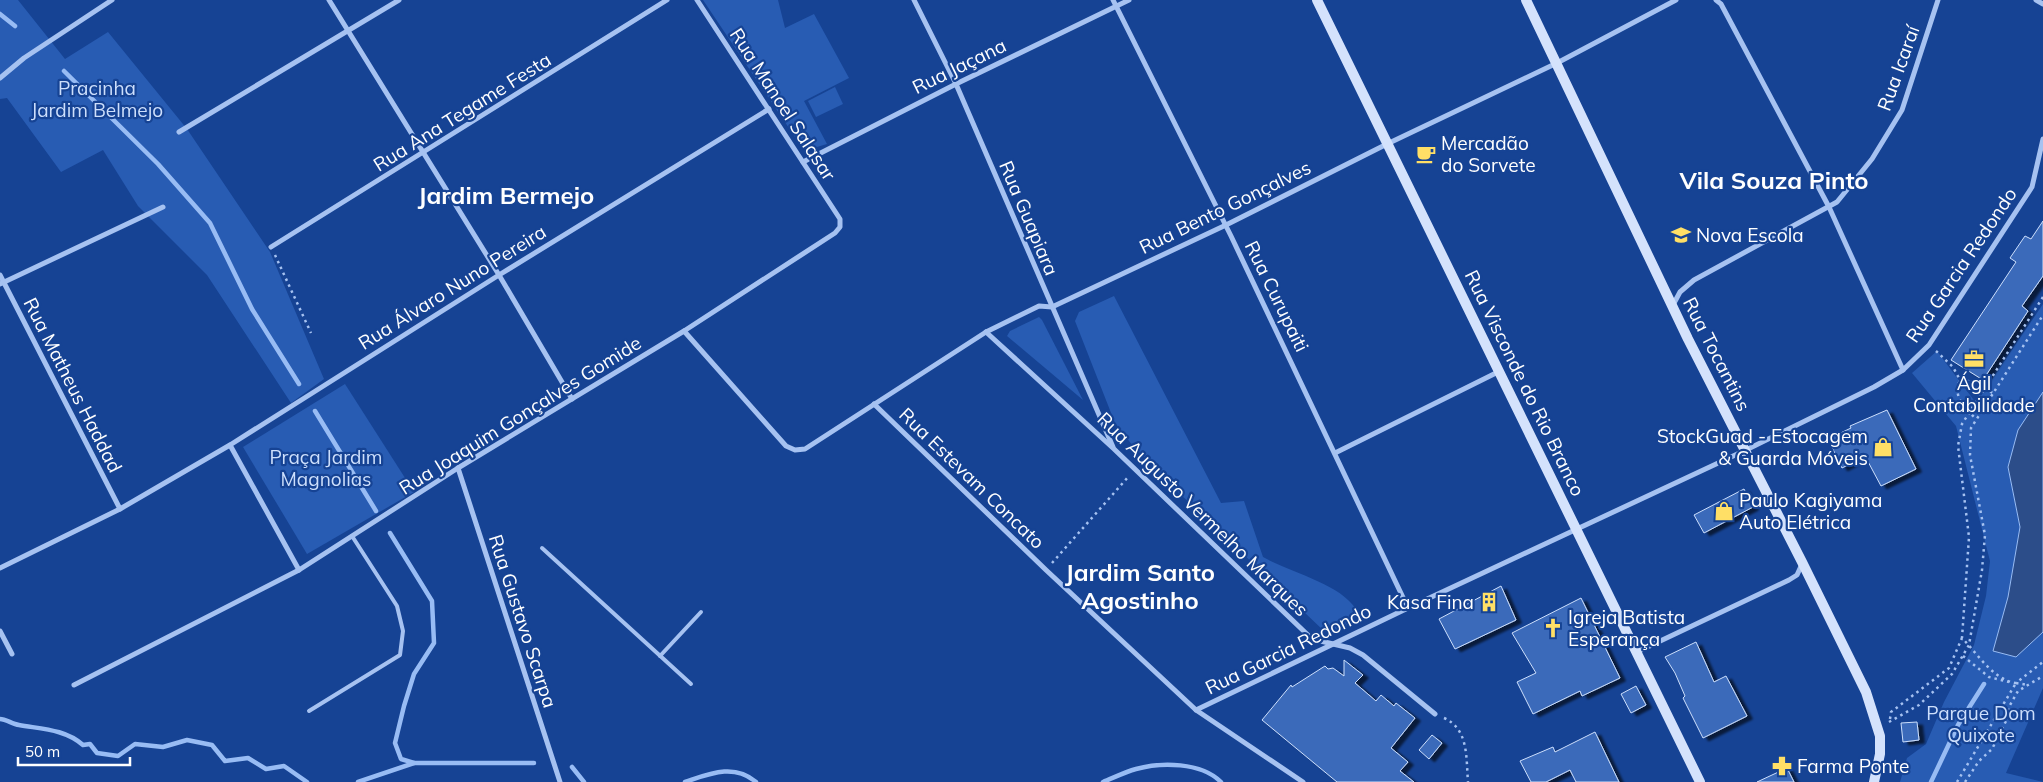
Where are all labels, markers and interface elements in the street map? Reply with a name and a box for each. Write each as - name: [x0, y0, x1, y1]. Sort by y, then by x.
- street label: Rua Icaraí: [1872, 21, 1925, 114]
- street label: Rua Manoel Salasar: [725, 23, 841, 185]
- street label: Rua Jaçana: [908, 33, 1010, 99]
- street label: Rua Ana Tegame Festa: [369, 47, 555, 177]
- park label: Pracinha Jardim Belmejo: [31, 76, 163, 122]
- place label: Mercadão do Sorvete: [1441, 131, 1536, 177]
- cafe icon: Mercadão do Sorvete: [1415, 143, 1437, 165]
- street label: Rua Bento Gonçalves: [1135, 155, 1315, 259]
- street label: Rua Guapiara: [994, 157, 1064, 279]
- district label: Vila Souza Pinto: [1678, 165, 1869, 195]
- district label: Jardim Bermejo: [418, 180, 594, 210]
- street label: Rua Garcia Redondo: [1900, 183, 2022, 347]
- street label: Rua Álvaro Nuno Pereira: [354, 219, 550, 355]
- place label: Nova Escola: [1696, 223, 1804, 247]
- school or university icon: Nova Escola: [1670, 224, 1692, 246]
- street label: Rua Curupaiti: [1240, 237, 1314, 355]
- street label: Rua Visconde do Rio Branco: [1460, 266, 1590, 500]
- street label: Rua Matheus Haddad: [18, 293, 128, 477]
- street label: Rua Tocantins: [1678, 293, 1756, 415]
- street label: Rua Joaquim Gonçalves Gomide: [395, 330, 645, 500]
- office icon: Ágil Contabilidade: [1963, 348, 1985, 370]
- place label: Ágil Contabilidade: [1913, 371, 2035, 417]
- street label: Rua Estevam Concato: [894, 402, 1050, 554]
- street label: Rua Augusto Vermelho Marques: [1093, 407, 1313, 621]
- place label: StockGuad - Estocagem & Guarda Móveis: [1657, 424, 1868, 470]
- shop icon: StockGuad - Estocagem & Guarda Móveis: [1872, 436, 1894, 458]
- park label: Praça Jardim Magnolias: [269, 445, 383, 491]
- place label: Paulo Kagiyama Auto Elétrica: [1739, 488, 1882, 534]
- shop icon: Paulo Kagiyama Auto Elétrica: [1713, 500, 1735, 522]
- street label: Rua Gustavo Scarpa: [484, 531, 562, 711]
- district label: Jardim Santo Agostinho: [1065, 557, 1215, 615]
- place label: Kasa Fina: [1387, 590, 1474, 614]
- building icon: Kasa Fina: [1478, 591, 1500, 613]
- street label: Rua Garcia Redondo: [1201, 598, 1375, 700]
- place label: Igreja Batista Esperança: [1568, 605, 1685, 651]
- church icon: Igreja Batista Esperança: [1542, 617, 1564, 639]
- park label: Parque Dom Quixote: [1926, 701, 2036, 747]
- scale bar: [18, 734, 130, 766]
- text: 50 m: [25, 742, 60, 761]
- place label: Farma Ponte: [1797, 754, 1909, 778]
- pharmacy icon: Farma Ponte: [1771, 755, 1793, 777]

